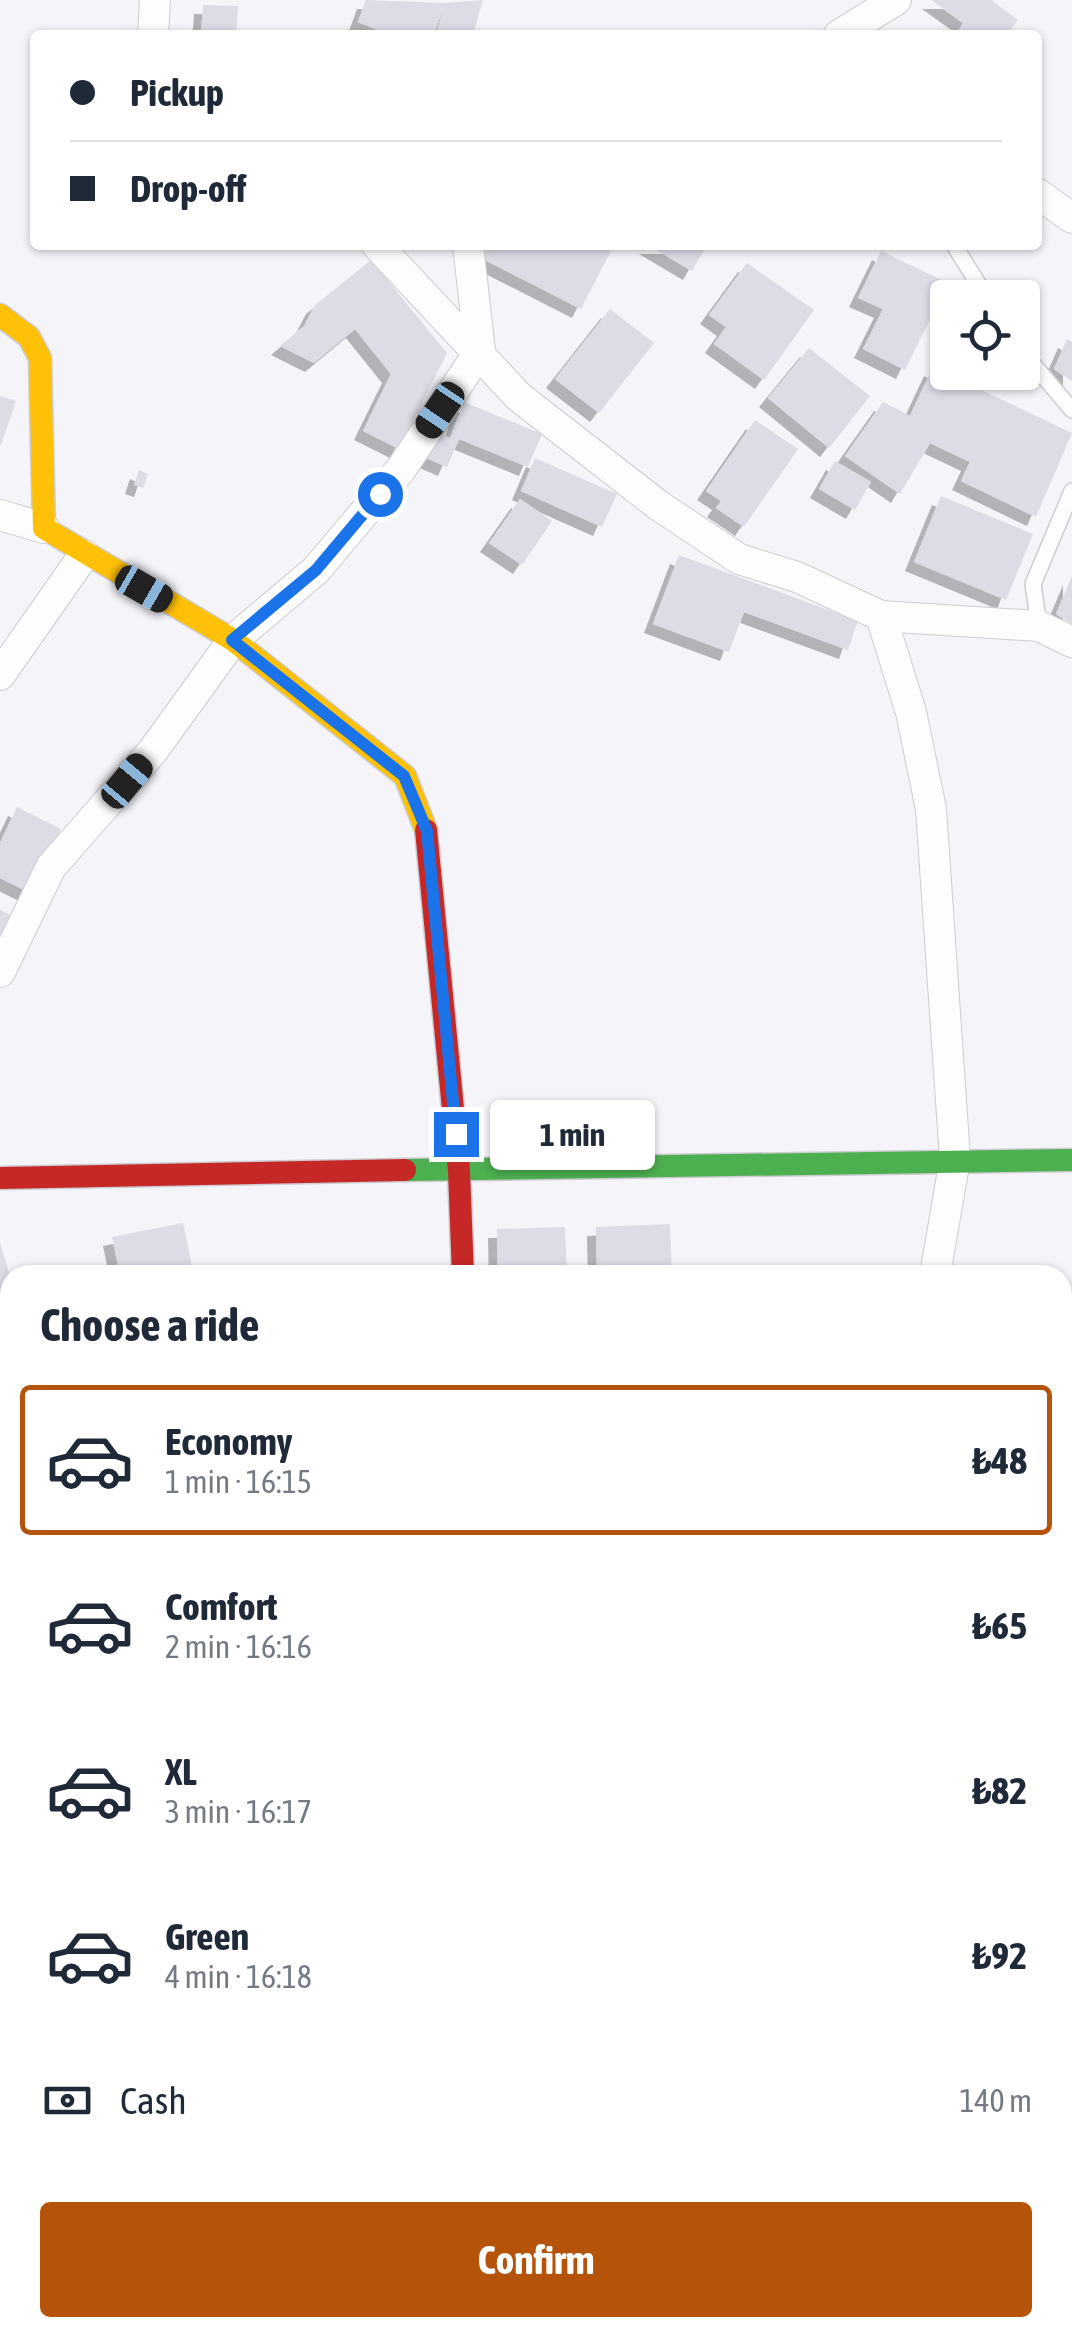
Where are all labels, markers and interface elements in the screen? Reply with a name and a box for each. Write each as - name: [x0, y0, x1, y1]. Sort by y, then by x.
- text: Pickup: [130, 71, 224, 114]
- text: Drop-off: [130, 167, 246, 210]
- map controls: [930, 280, 1040, 390]
- button: locate: [930, 280, 1040, 390]
- car: [411, 377, 469, 443]
- route start: [358, 472, 403, 517]
- car: [111, 561, 177, 617]
- car: [96, 748, 158, 814]
- callout: 1 min: [491, 1099, 656, 1169]
- route end: [434, 1112, 479, 1157]
- text: 1 min: [540, 1116, 605, 1153]
- text: Choose a ride: [40, 1299, 259, 1351]
- icon: car: [45, 1415, 135, 1505]
- text: Economy: [165, 1420, 292, 1463]
- text: ₺48: [972, 1439, 1027, 1482]
- text: 1 min · 16:15: [165, 1463, 312, 1500]
- icon: car: [45, 1580, 135, 1670]
- text: Comfort: [165, 1585, 277, 1628]
- text: ₺65: [972, 1604, 1027, 1647]
- text: 2 min · 16:16: [165, 1628, 312, 1665]
- icon: car: [45, 1745, 135, 1835]
- text: XL: [165, 1750, 197, 1793]
- text: ₺82: [972, 1769, 1027, 1812]
- text: 3 min · 16:17: [165, 1793, 312, 1830]
- icon: car: [45, 1910, 135, 2000]
- text: Green: [165, 1915, 249, 1958]
- text: ₺92: [972, 1934, 1027, 1977]
- text: 4 min · 16:18: [165, 1958, 312, 1995]
- icon: cash: [40, 2073, 95, 2128]
- text: Cash: [120, 2079, 187, 2122]
- text: 140 m: [959, 2082, 1032, 2119]
- button: Confirm: [40, 2202, 1032, 2317]

